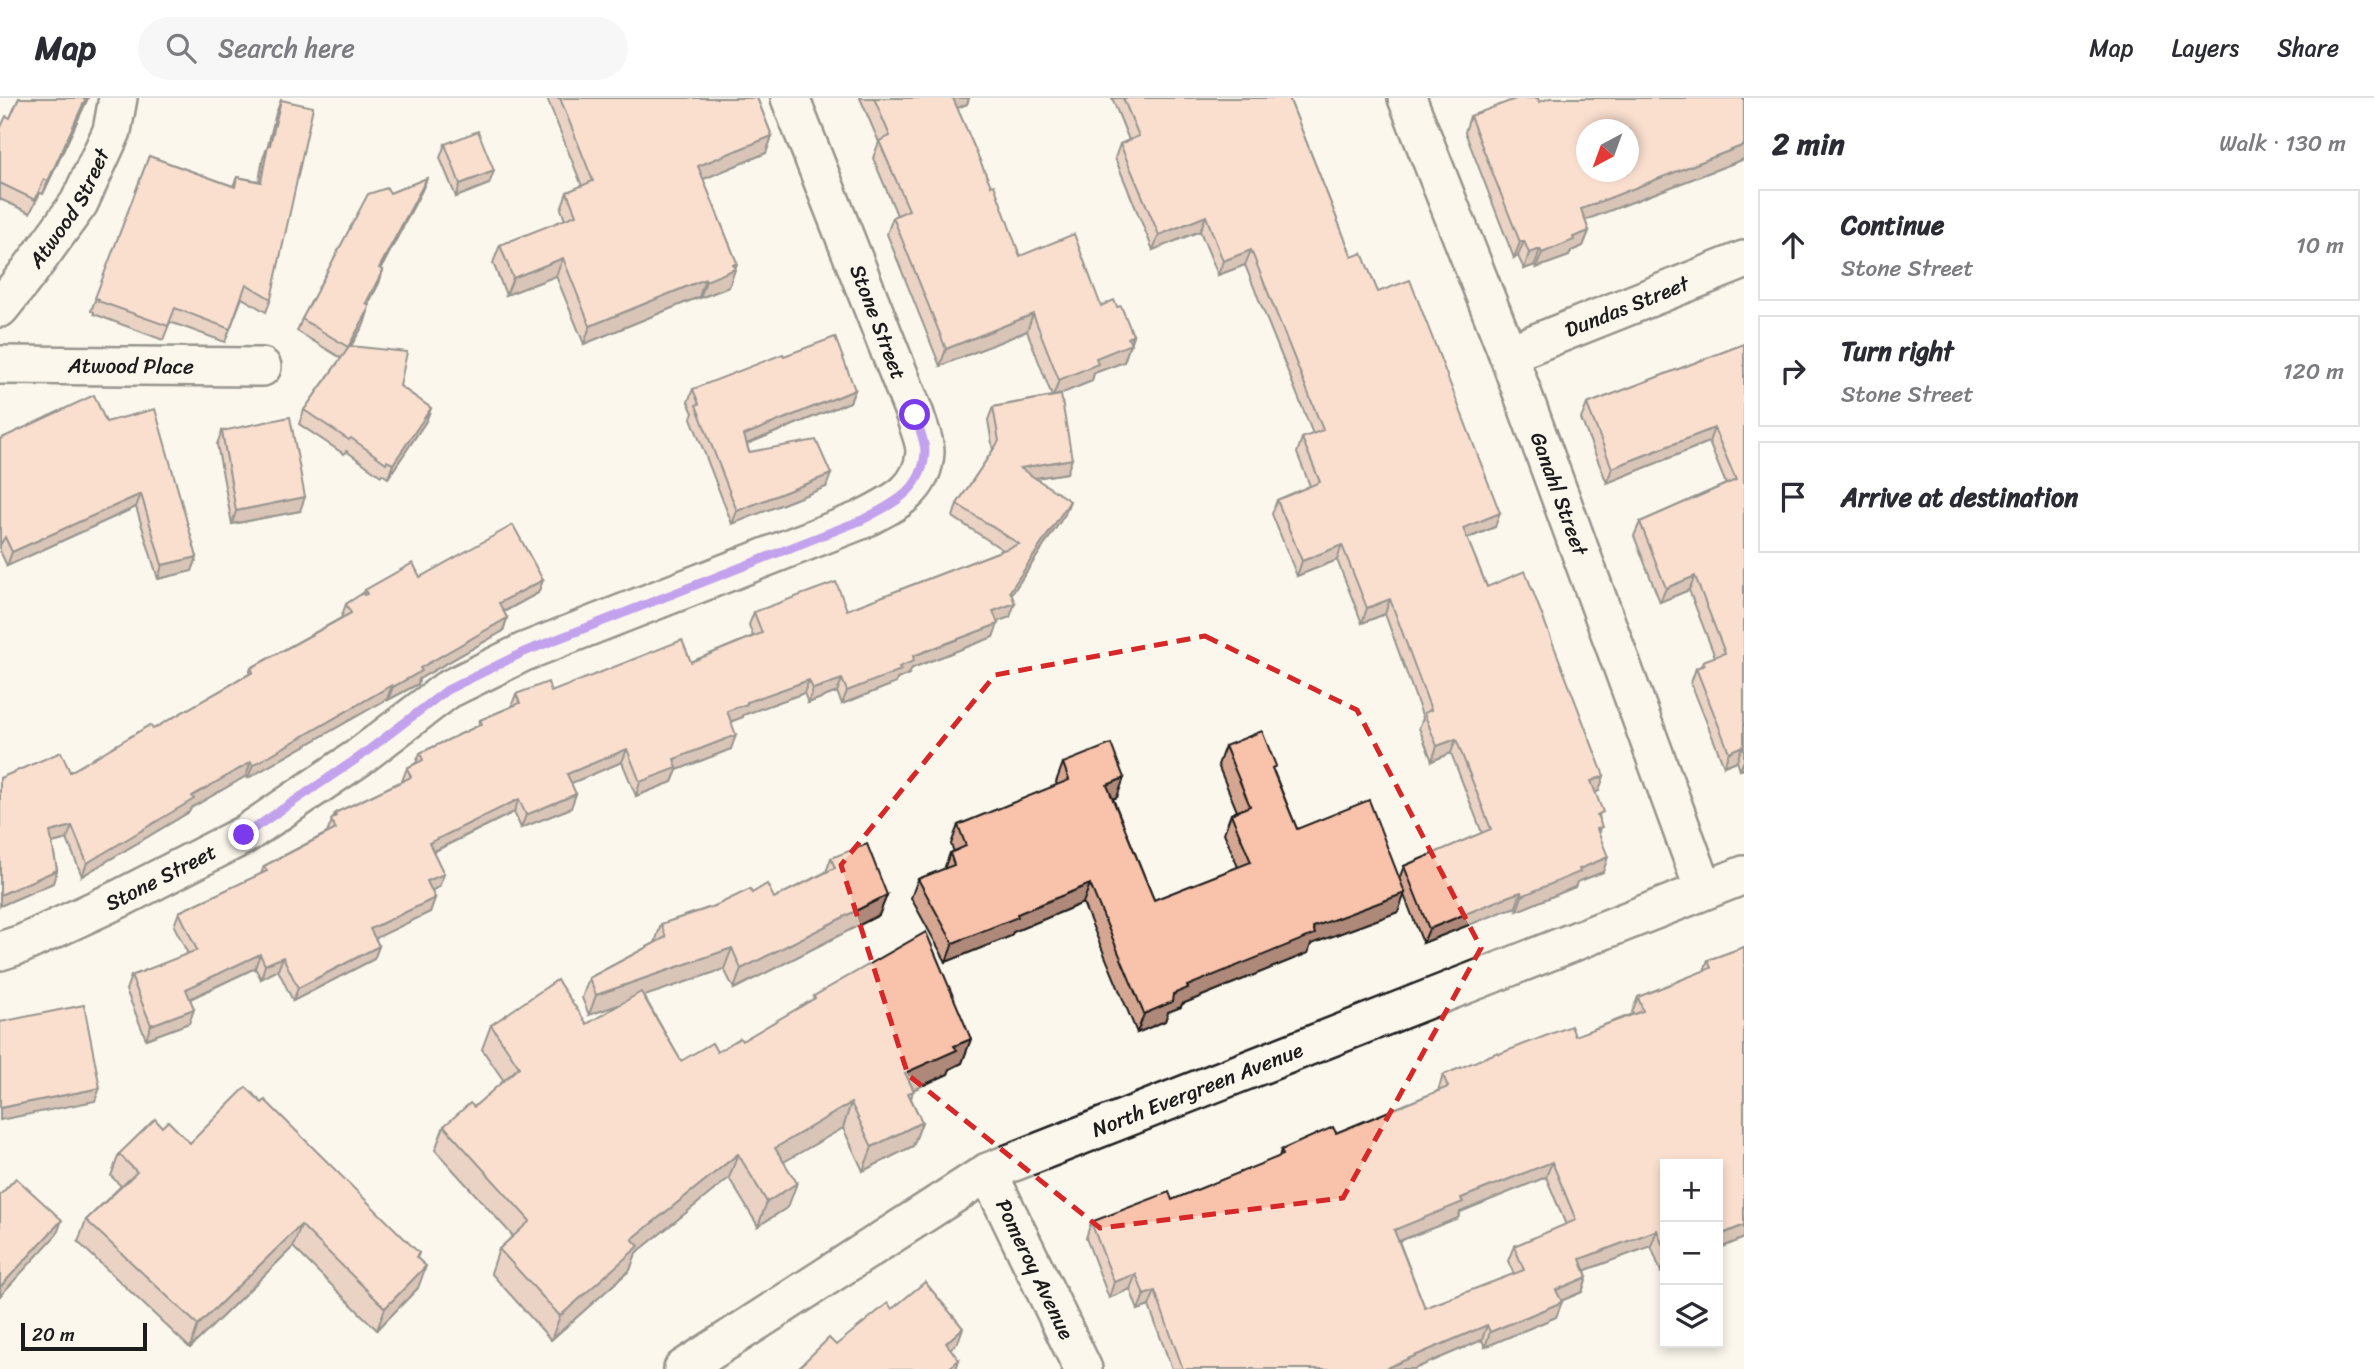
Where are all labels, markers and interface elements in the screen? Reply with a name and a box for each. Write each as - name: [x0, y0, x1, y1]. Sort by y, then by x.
- search box: [138, 17, 628, 80]
- text: Map: [35, 19, 96, 77]
- text: Search here: [218, 25, 355, 71]
- text: Map: [2089, 27, 2134, 69]
- text: Layers: [2172, 27, 2239, 69]
- text: Share: [2277, 27, 2339, 69]
- icon: search: [162, 29, 200, 67]
- text: 2 min: [1772, 117, 1845, 171]
- north arrow: [1576, 119, 1639, 182]
- text: Walk · 130 m: [2219, 123, 2346, 164]
- street label: Atwood Street: [18, 141, 121, 277]
- text: Continue: [1841, 202, 1944, 248]
- text: 10 m: [2296, 225, 2344, 266]
- icon: ahead: [1774, 226, 1812, 264]
- text: Stone Street: [1841, 248, 1973, 289]
- street label: Stone Street: [839, 259, 917, 385]
- street label: Dundas Street: [1559, 264, 1696, 349]
- text: Turn right: [1841, 328, 1954, 374]
- street label: Atwood Place: [67, 347, 194, 385]
- text: 120 m: [2283, 351, 2344, 392]
- icon: right: [1774, 352, 1812, 390]
- text: Stone Street: [1841, 374, 1973, 415]
- route start: [899, 399, 930, 430]
- street label: Ganahl Street: [1519, 427, 1600, 562]
- text: Arrive at destination: [1841, 474, 2078, 520]
- icon: arrive: [1774, 478, 1812, 516]
- route end: [228, 819, 259, 850]
- street label: Stone Street: [99, 833, 223, 922]
- street label: North Evergreen Avenue: [1086, 1031, 1309, 1148]
- map controls: [1660, 1159, 1723, 1348]
- button: +: [1660, 1159, 1723, 1222]
- street label: Pomeroy Avenue: [985, 1192, 1085, 1346]
- button: −: [1660, 1222, 1723, 1285]
- button: layers: [1660, 1285, 1723, 1348]
- text: 20 m: [32, 1318, 75, 1351]
- scale bar: [21, 1320, 147, 1352]

